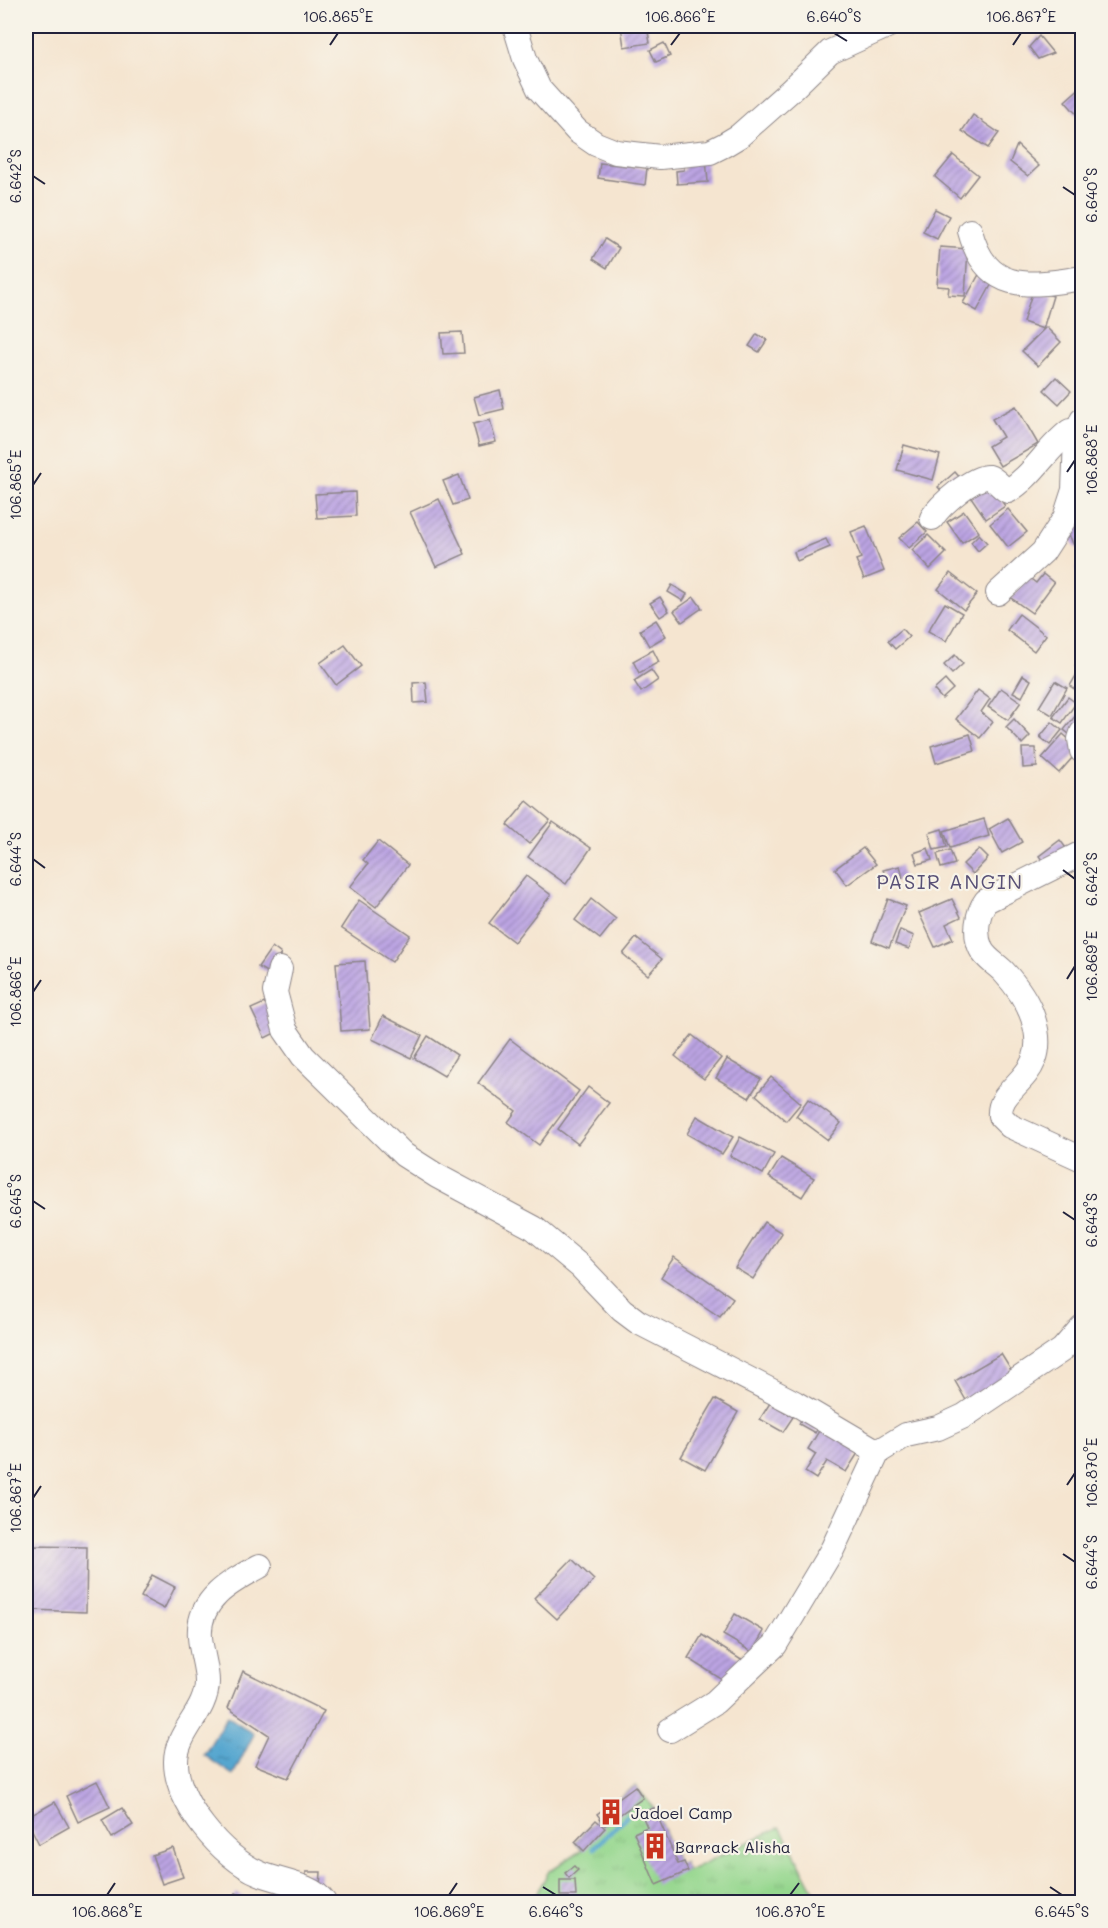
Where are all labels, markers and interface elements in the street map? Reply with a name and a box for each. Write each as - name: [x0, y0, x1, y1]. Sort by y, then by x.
- text: 106.865°E: [303, 6, 374, 26]
- text: 106.866°E: [644, 6, 716, 26]
- text: 6.640°S: [807, 6, 861, 26]
- text: 106.867°E: [986, 6, 1057, 26]
- text: 6.642°S: [5, 149, 25, 203]
- text: 6.640°S: [1081, 168, 1101, 222]
- text: 106.868°E: [1081, 424, 1101, 496]
- text: 106.865°E: [5, 449, 25, 520]
- text: 6.644°S: [5, 832, 25, 886]
- text: 6.642°S: [1081, 852, 1101, 906]
- district label: PASIR ANGIN: [876, 868, 1024, 894]
- text: 106.869°E: [1081, 930, 1101, 1001]
- text: 106.866°E: [5, 956, 25, 1028]
- text: 6.645°S: [5, 1174, 25, 1228]
- text: 6.643°S: [1081, 1193, 1101, 1247]
- text: 106.870°E: [1081, 1437, 1101, 1508]
- text: 106.867°E: [5, 1462, 25, 1533]
- text: 6.644°S: [1081, 1535, 1101, 1589]
- building icon: Jadoel Camp: [596, 1797, 626, 1827]
- place label: Jadoel Camp: [631, 1802, 733, 1823]
- building icon: Barrack Alisha: [640, 1831, 670, 1861]
- place label: Barrack Alisha: [675, 1836, 791, 1857]
- text: 106.868°E: [71, 1901, 143, 1921]
- text: 106.869°E: [414, 1901, 485, 1921]
- text: 6.646°S: [529, 1901, 583, 1921]
- text: 106.870°E: [755, 1901, 826, 1921]
- text: 6.645°S: [1035, 1901, 1089, 1921]

